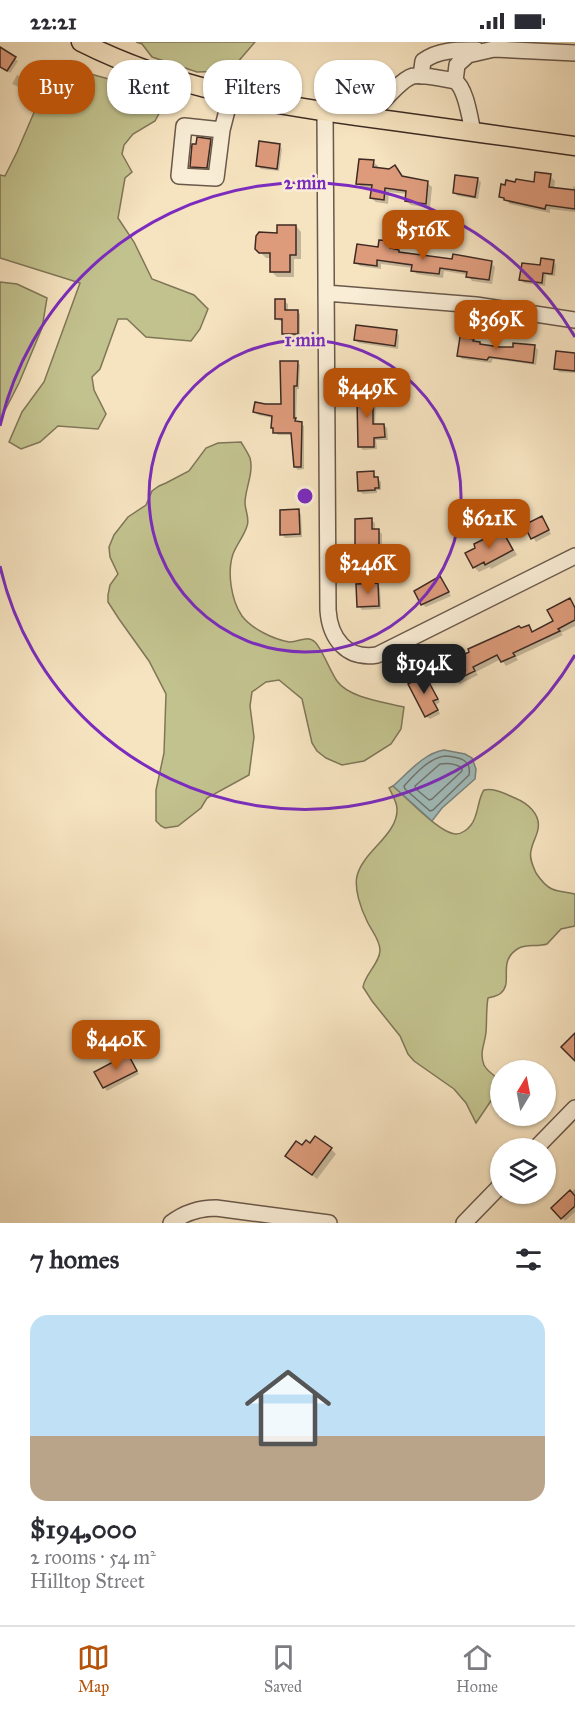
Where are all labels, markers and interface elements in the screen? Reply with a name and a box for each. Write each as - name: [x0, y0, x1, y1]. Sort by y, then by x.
- text: 22:21: [30, 8, 77, 35]
- chip: Buy: [18, 60, 95, 114]
- chip: Rent: [107, 60, 191, 114]
- chip: Filters: [203, 60, 302, 114]
- chip: New: [314, 60, 396, 114]
- text: 2 min: [284, 172, 327, 194]
- pin: $516K: [381, 210, 465, 261]
- text: $516K: [396, 217, 450, 241]
- pin: $369K: [454, 300, 538, 351]
- text: $369K: [468, 307, 524, 331]
- text: 1 min: [285, 329, 326, 351]
- pin: $449K: [325, 368, 409, 419]
- text: $449K: [337, 375, 397, 399]
- centre of rings: [295, 486, 315, 506]
- pin: $621K: [447, 499, 531, 550]
- text: $621K: [462, 506, 516, 530]
- pin: $246K: [326, 544, 410, 595]
- text: $246K: [339, 551, 397, 575]
- pin: $194K: [382, 644, 466, 695]
- text: $194K: [396, 651, 452, 675]
- pin: $440K: [74, 1020, 158, 1071]
- text: $440K: [86, 1027, 146, 1051]
- north arrow: [490, 1060, 556, 1126]
- map controls: [490, 1060, 556, 1204]
- button: layers: [490, 1138, 556, 1204]
- text: 7 homes: [30, 1243, 119, 1275]
- icon: filters: [512, 1243, 545, 1276]
- icon: home: [234, 1354, 342, 1462]
- text: $194,000: [30, 1513, 137, 1545]
- text: 2 rooms · 54 m²: [30, 1545, 156, 1569]
- text: Hilltop Street: [30, 1569, 145, 1593]
- tab: Map: [77, 1641, 110, 1696]
- tab: Saved: [264, 1641, 302, 1696]
- tab: Home: [456, 1641, 498, 1696]

